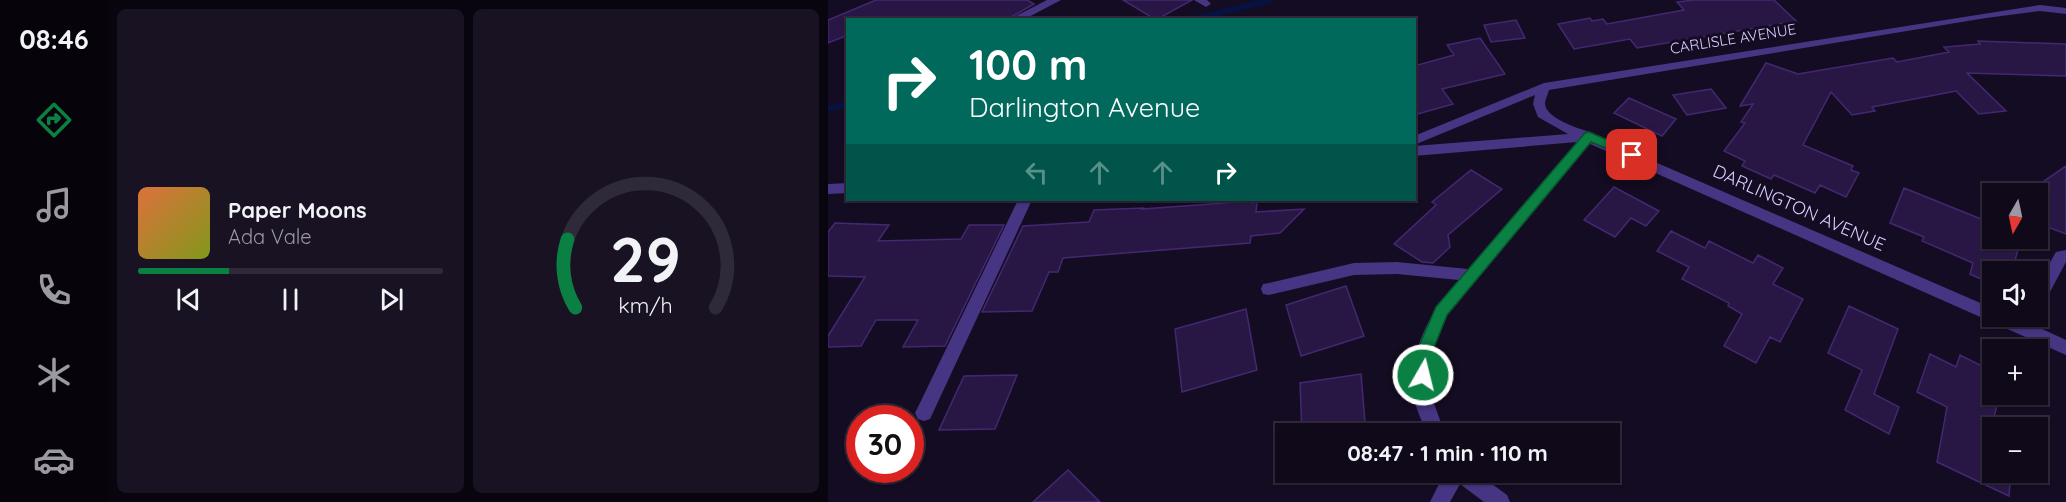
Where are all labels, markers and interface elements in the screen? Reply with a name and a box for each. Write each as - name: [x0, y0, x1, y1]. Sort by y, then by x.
- street label: CARLISLE AVENUE: [1669, 19, 1797, 58]
- text: 08:46: [19, 22, 89, 56]
- text: 100 m: [969, 38, 1087, 91]
- icon: right: [870, 42, 948, 120]
- text: Darlington Avenue: [969, 90, 1200, 124]
- icon: directions: [33, 99, 75, 141]
- pin: [1606, 129, 1657, 180]
- icon: arrive: [1615, 138, 1648, 171]
- icon: left: [1020, 156, 1053, 189]
- icon: ahead: [1083, 156, 1116, 189]
- icon: ahead: [1146, 156, 1179, 189]
- icon: right: [1209, 156, 1242, 189]
- street label: DARLINGTON AVENUE: [1709, 159, 1889, 256]
- north arrow: [1982, 183, 2048, 249]
- map controls: [1982, 183, 2048, 483]
- icon: music: [33, 184, 75, 226]
- text: Paper Moons: [228, 196, 367, 224]
- text: 29: [610, 220, 681, 298]
- text: Ada Vale: [228, 224, 312, 249]
- button: sound: [1982, 261, 2048, 327]
- icon: phone: [33, 269, 75, 311]
- icon: previous: [172, 283, 205, 316]
- icon: pause: [274, 283, 307, 316]
- icon: next: [375, 283, 408, 316]
- text: km/h: [619, 292, 673, 318]
- button: +: [1982, 339, 2048, 405]
- position arrow: [1391, 343, 1455, 407]
- icon: climate: [33, 354, 75, 396]
- speed limit sign: 30: [846, 405, 924, 483]
- button: −: [1982, 417, 2048, 483]
- icon: car: [33, 439, 75, 481]
- text: 08:47 · 1 min · 110 m: [1347, 439, 1548, 467]

